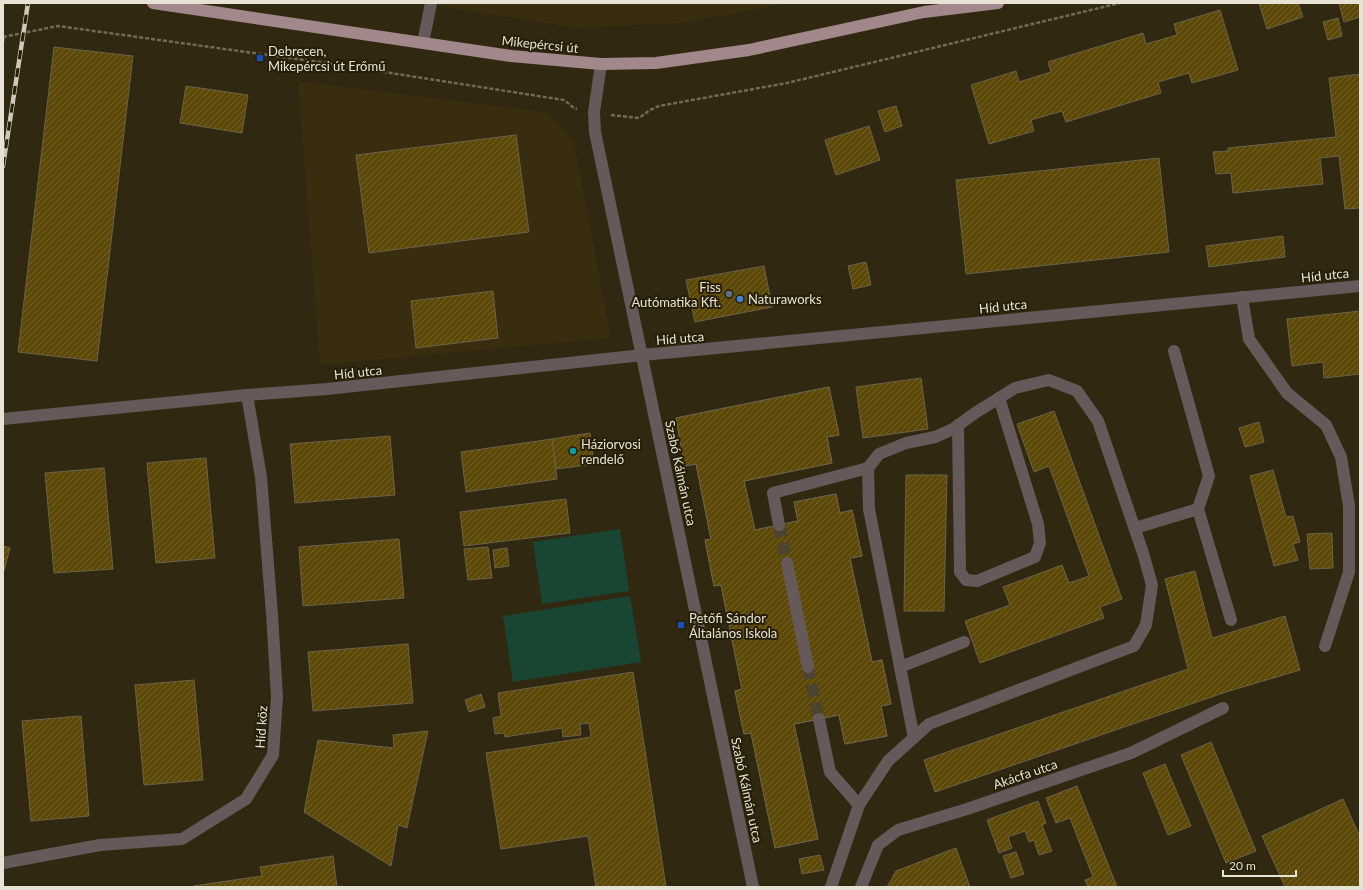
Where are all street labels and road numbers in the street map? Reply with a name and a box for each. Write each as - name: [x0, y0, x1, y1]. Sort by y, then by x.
- street label: Mikepércsi út: [501, 32, 579, 56]
- street label: Híd utca: [1300, 265, 1350, 285]
- street label: Híd utca: [978, 296, 1028, 316]
- street label: Híd utca: [655, 328, 705, 348]
- street label: Híd utca: [333, 362, 383, 382]
- street label: Szabó Kálmán utca: [662, 419, 700, 527]
- street label: Híd köz: [252, 705, 270, 749]
- street label: Szabó Kálmán utca: [728, 736, 766, 844]
- street label: Akácfa utca: [991, 756, 1059, 792]

